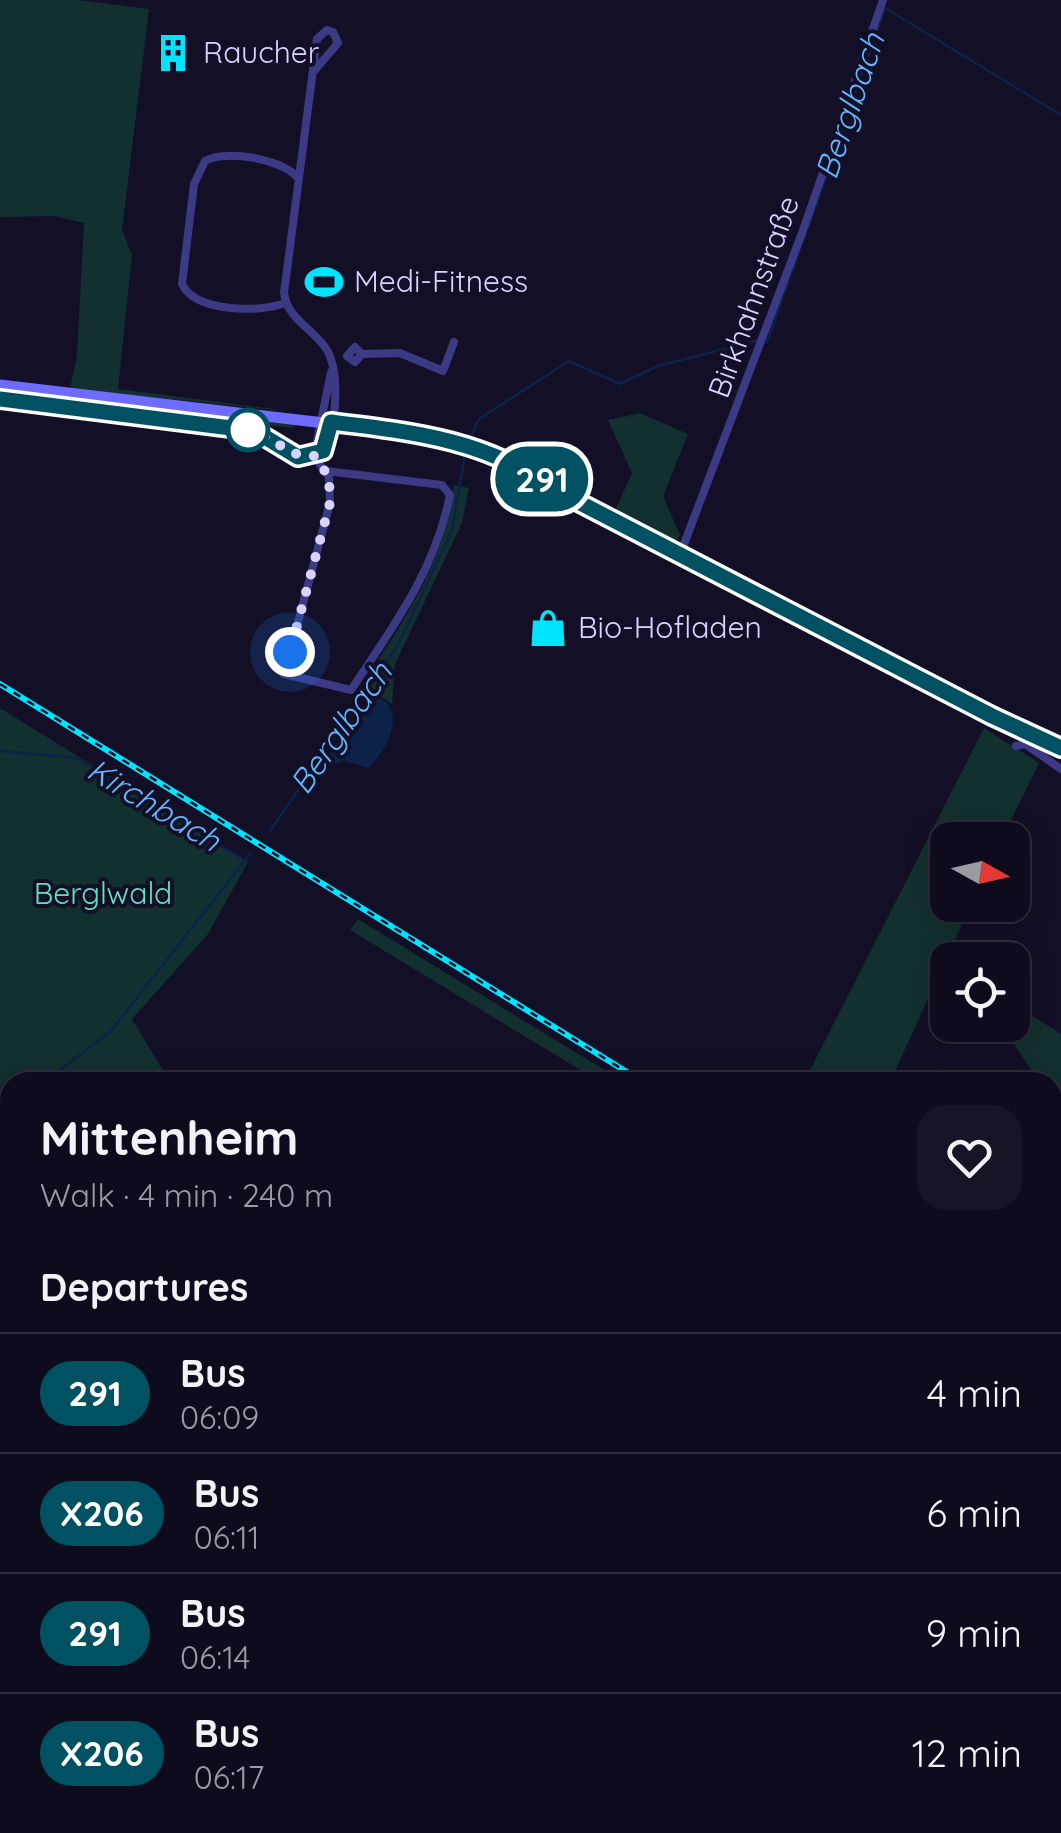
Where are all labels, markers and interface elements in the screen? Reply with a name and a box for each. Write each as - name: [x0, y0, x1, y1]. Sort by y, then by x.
- water label: Berglbach: [805, 27, 893, 184]
- building icon: Raucher: [152, 32, 194, 74]
- place label: Raucher: [203, 33, 320, 71]
- street label: Birkhahnstraße: [699, 191, 807, 403]
- sports icon: Medi-Fitness: [303, 261, 345, 303]
- place label: Medi-Fitness: [354, 262, 528, 300]
- unlabelled marker: [227, 409, 269, 451]
- line badge: 291: [484, 446, 600, 512]
- text: 291: [515, 457, 569, 501]
- shop icon: Bio-Hofladen: [527, 607, 569, 649]
- place label: Bio-Hofladen: [578, 608, 762, 646]
- your location: [265, 627, 315, 677]
- water label: Berglbach: [280, 653, 401, 801]
- water label: Kirchbach: [81, 749, 229, 860]
- north arrow: [930, 822, 1030, 922]
- map controls: [930, 822, 1030, 1042]
- park label: Berglwald: [34, 874, 172, 912]
- button: locate: [930, 942, 1030, 1042]
- button: heart: [917, 1105, 1022, 1210]
- text: Mittenheim: [40, 1107, 299, 1167]
- text: Walk · 4 min · 240 m: [40, 1175, 333, 1215]
- text: Departures: [40, 1263, 248, 1311]
- text: Bus: [180, 1349, 246, 1397]
- text: 4 min: [927, 1369, 1022, 1417]
- text: 291: [68, 1371, 122, 1415]
- text: 06:09: [180, 1397, 259, 1437]
- text: Bus: [194, 1469, 259, 1517]
- text: 6 min: [926, 1489, 1022, 1537]
- text: X206: [60, 1491, 144, 1535]
- text: 06:11: [194, 1517, 260, 1557]
- text: Bus: [180, 1589, 246, 1637]
- text: 9 min: [926, 1609, 1022, 1657]
- text: 291: [68, 1611, 122, 1655]
- text: 06:14: [180, 1637, 250, 1677]
- text: Bus: [194, 1709, 259, 1757]
- text: 12 min: [912, 1729, 1022, 1777]
- text: X206: [60, 1731, 144, 1775]
- text: 06:17: [194, 1757, 264, 1797]

